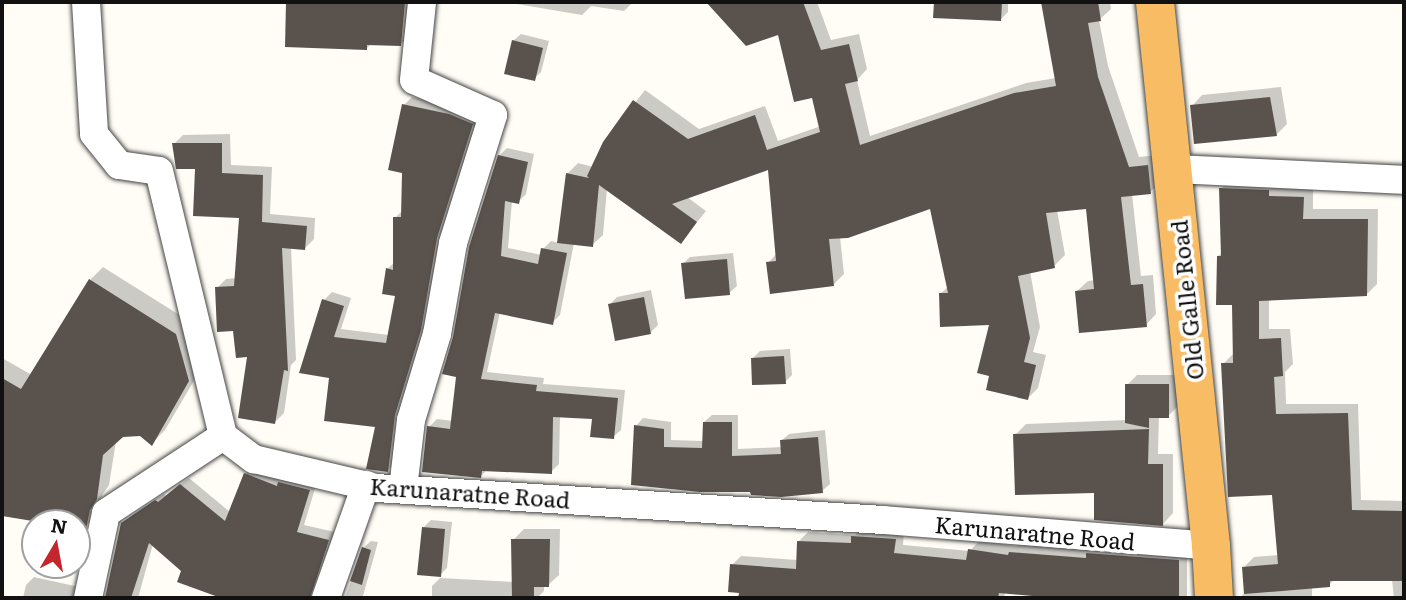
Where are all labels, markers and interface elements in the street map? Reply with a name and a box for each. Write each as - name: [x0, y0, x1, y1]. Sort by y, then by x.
- street label: Old Galle Road: [1164, 219, 1208, 381]
- street label: Karunaratne Road: [369, 471, 571, 513]
- north arrow: [21, 509, 91, 579]
- text: N: [49, 510, 70, 540]
- street label: Karunaratne Road: [934, 510, 1136, 554]

